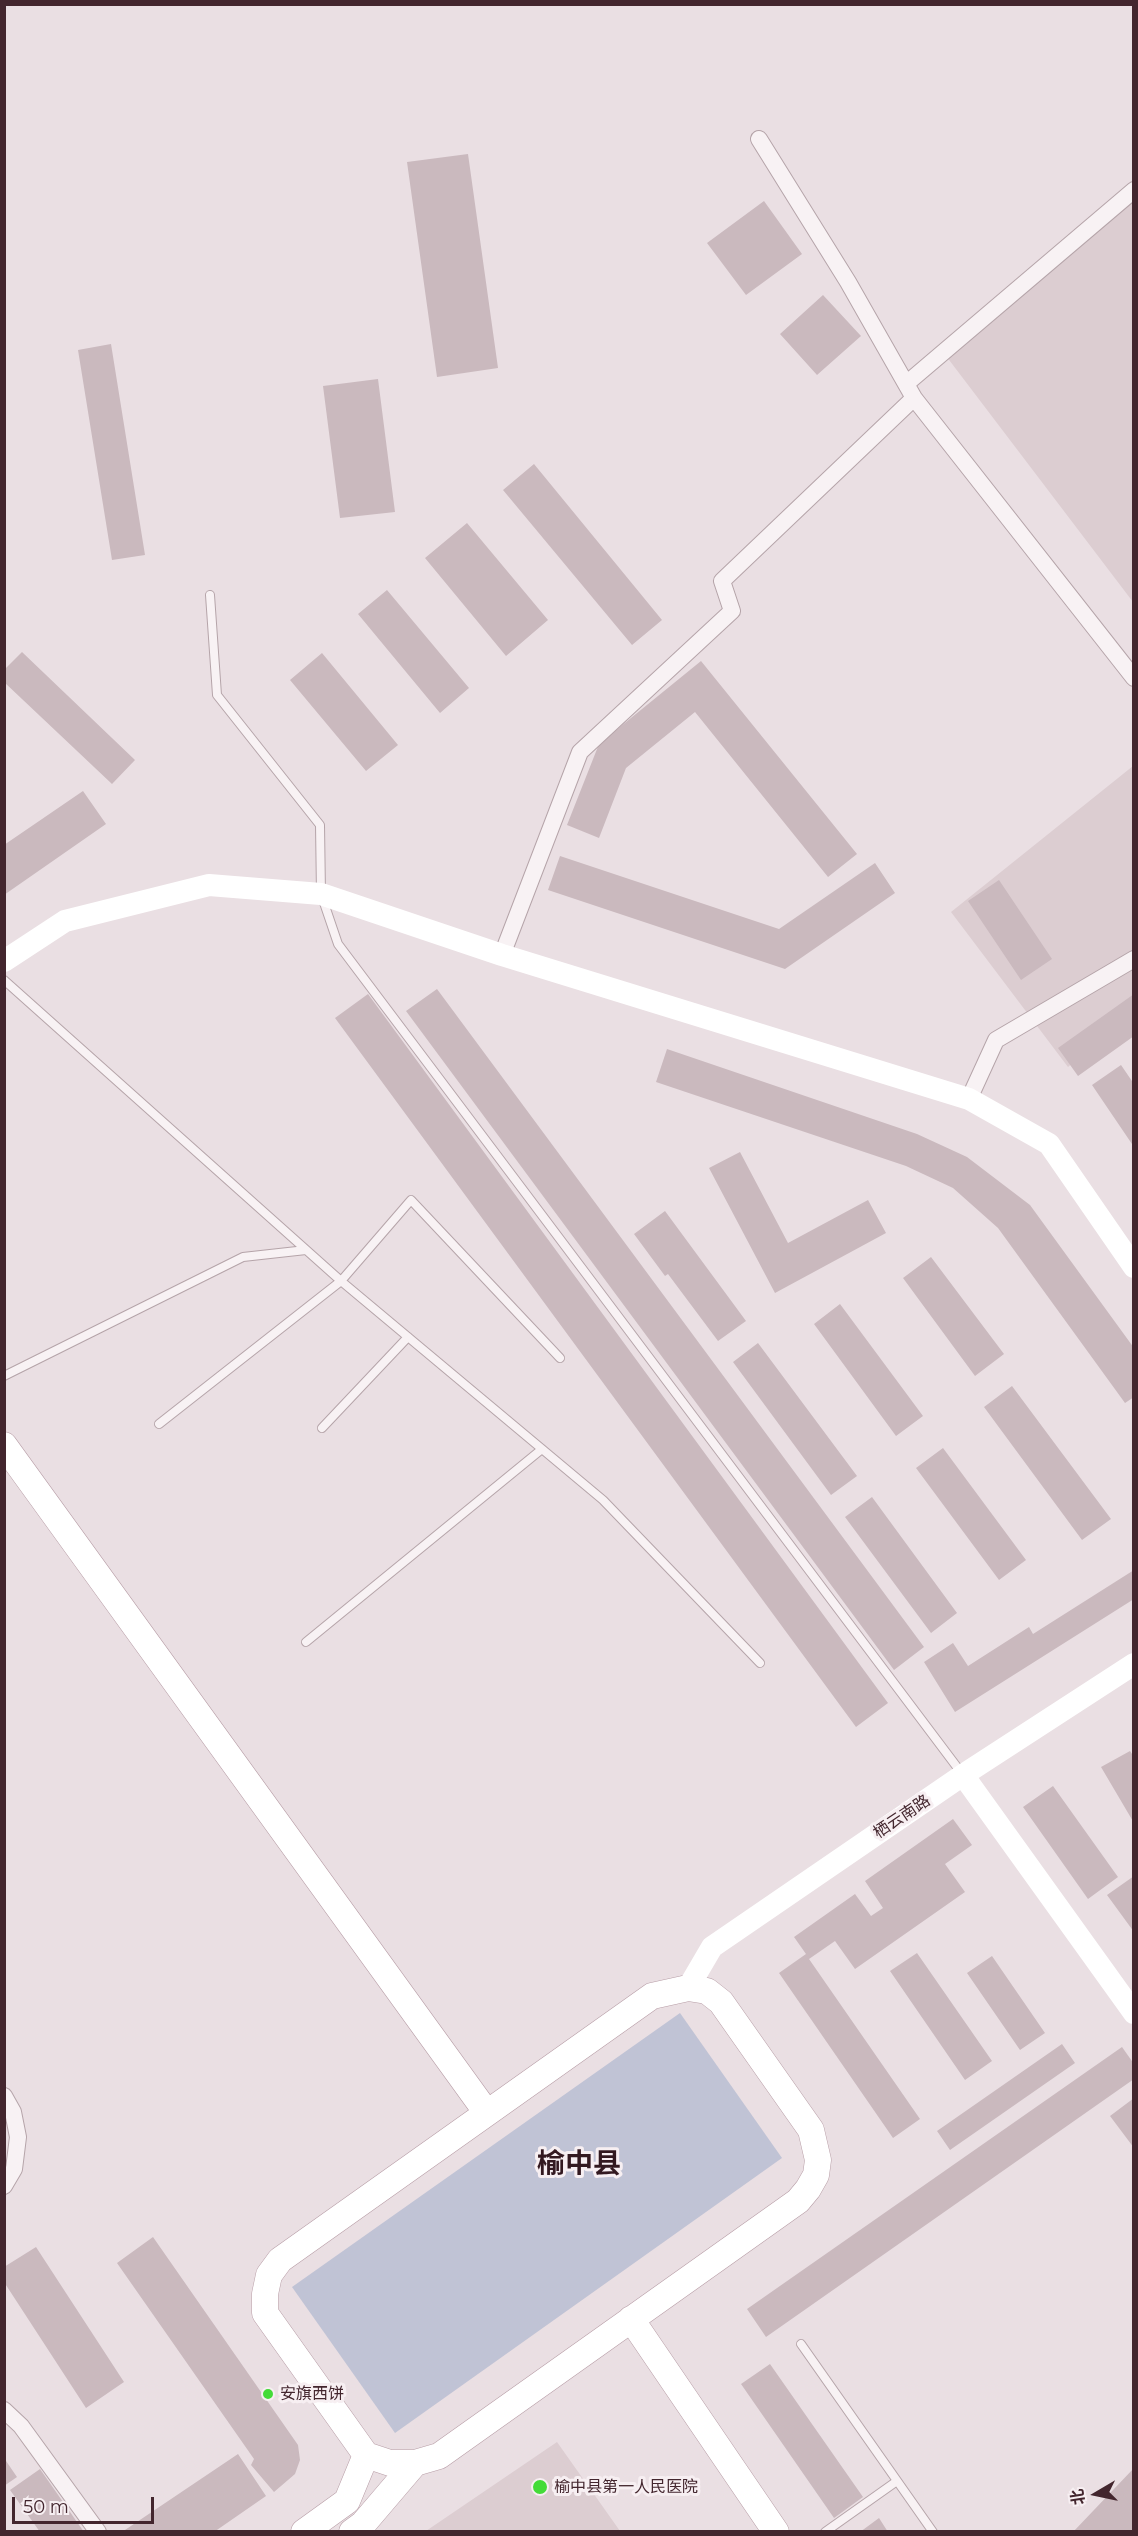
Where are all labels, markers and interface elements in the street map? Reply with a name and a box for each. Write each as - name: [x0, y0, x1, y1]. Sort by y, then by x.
- street label: 栖云南路: [870, 1791, 934, 1843]
- district label: 榆中县: [537, 2148, 621, 2182]
- place label: 安旗西饼: [280, 2384, 344, 2404]
- marker: 安旗西饼: [261, 2387, 275, 2401]
- north arrow: [1066, 2464, 1126, 2524]
- place label: 榆中县第一人民医院: [554, 2477, 698, 2497]
- marker: 榆中县第一人民医院: [531, 2478, 549, 2496]
- scale bar: [15, 2485, 158, 2523]
- text: 北: [1067, 2488, 1088, 2506]
- text: 50 m: [23, 2496, 69, 2518]

